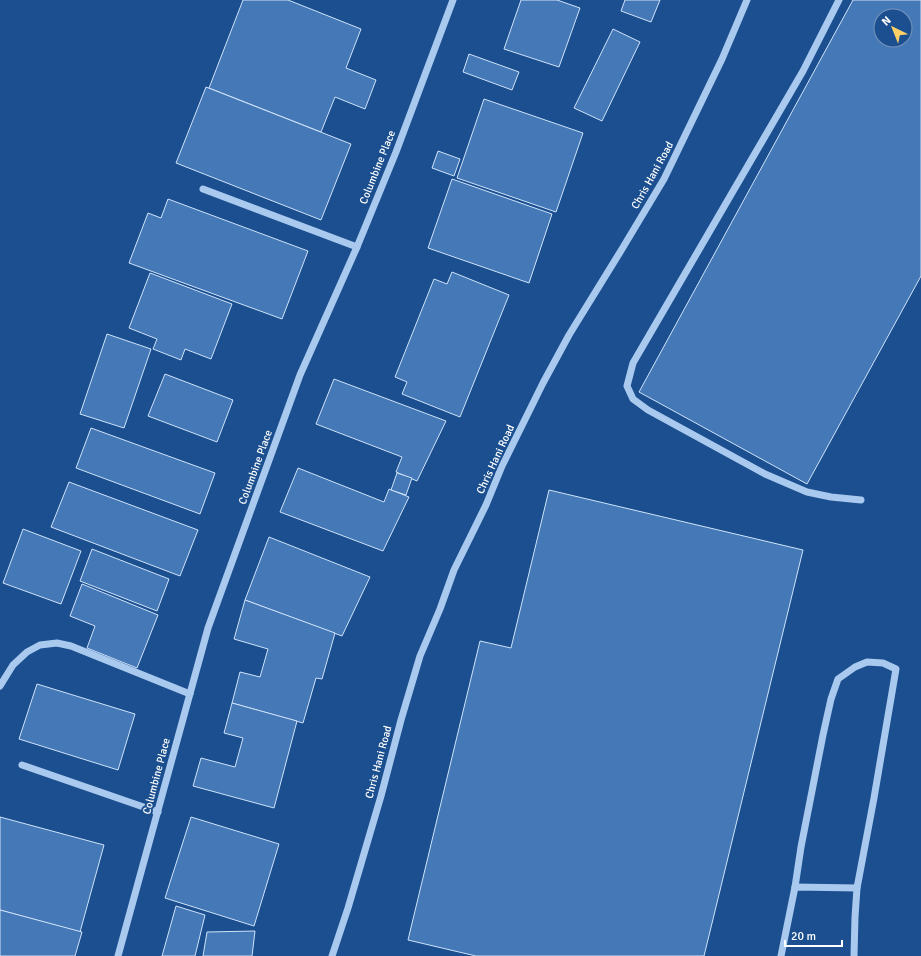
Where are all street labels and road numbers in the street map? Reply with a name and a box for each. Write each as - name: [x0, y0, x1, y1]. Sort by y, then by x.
- street label: Columbine Place: [357, 128, 398, 206]
- street label: Chris Hani Road: [629, 139, 676, 211]
- street label: Chris Hani Road: [474, 422, 517, 496]
- street label: Columbine Place: [236, 428, 275, 506]
- street label: Chris Hani Road: [362, 724, 395, 800]
- street label: Columbine Place: [140, 737, 173, 816]

